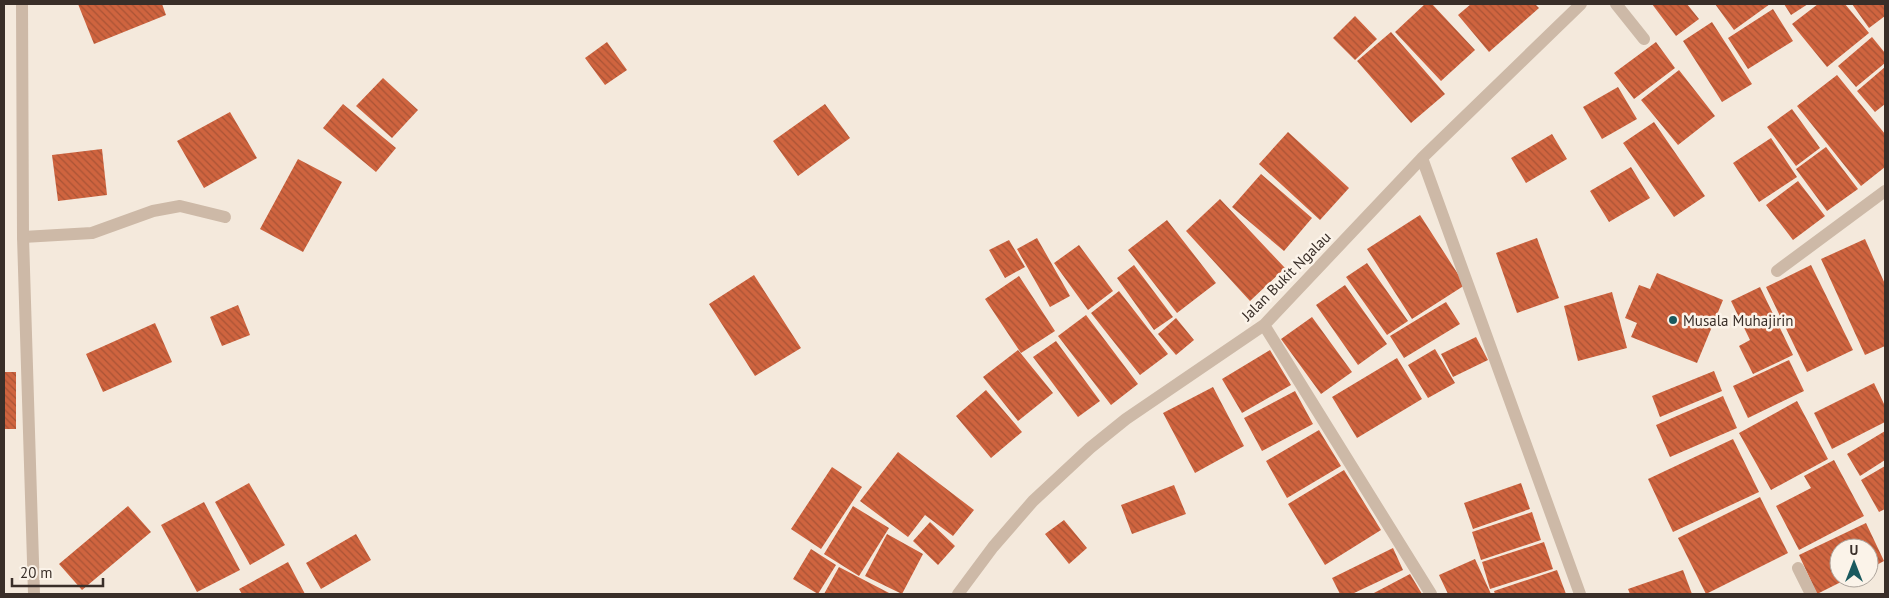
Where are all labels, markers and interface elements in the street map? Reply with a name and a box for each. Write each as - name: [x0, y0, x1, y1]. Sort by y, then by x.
- street label: Jalan Bukit Ngalau: [1237, 227, 1335, 325]
- place label: Musala Muhajirin: [1683, 311, 1793, 330]
- marker: Musala Muhajirin: [1667, 314, 1679, 326]
- north arrow: [1829, 538, 1879, 588]
- text: U: [1850, 541, 1858, 559]
- scale bar: [12, 556, 104, 588]
- text: 20 m: [20, 563, 53, 582]

